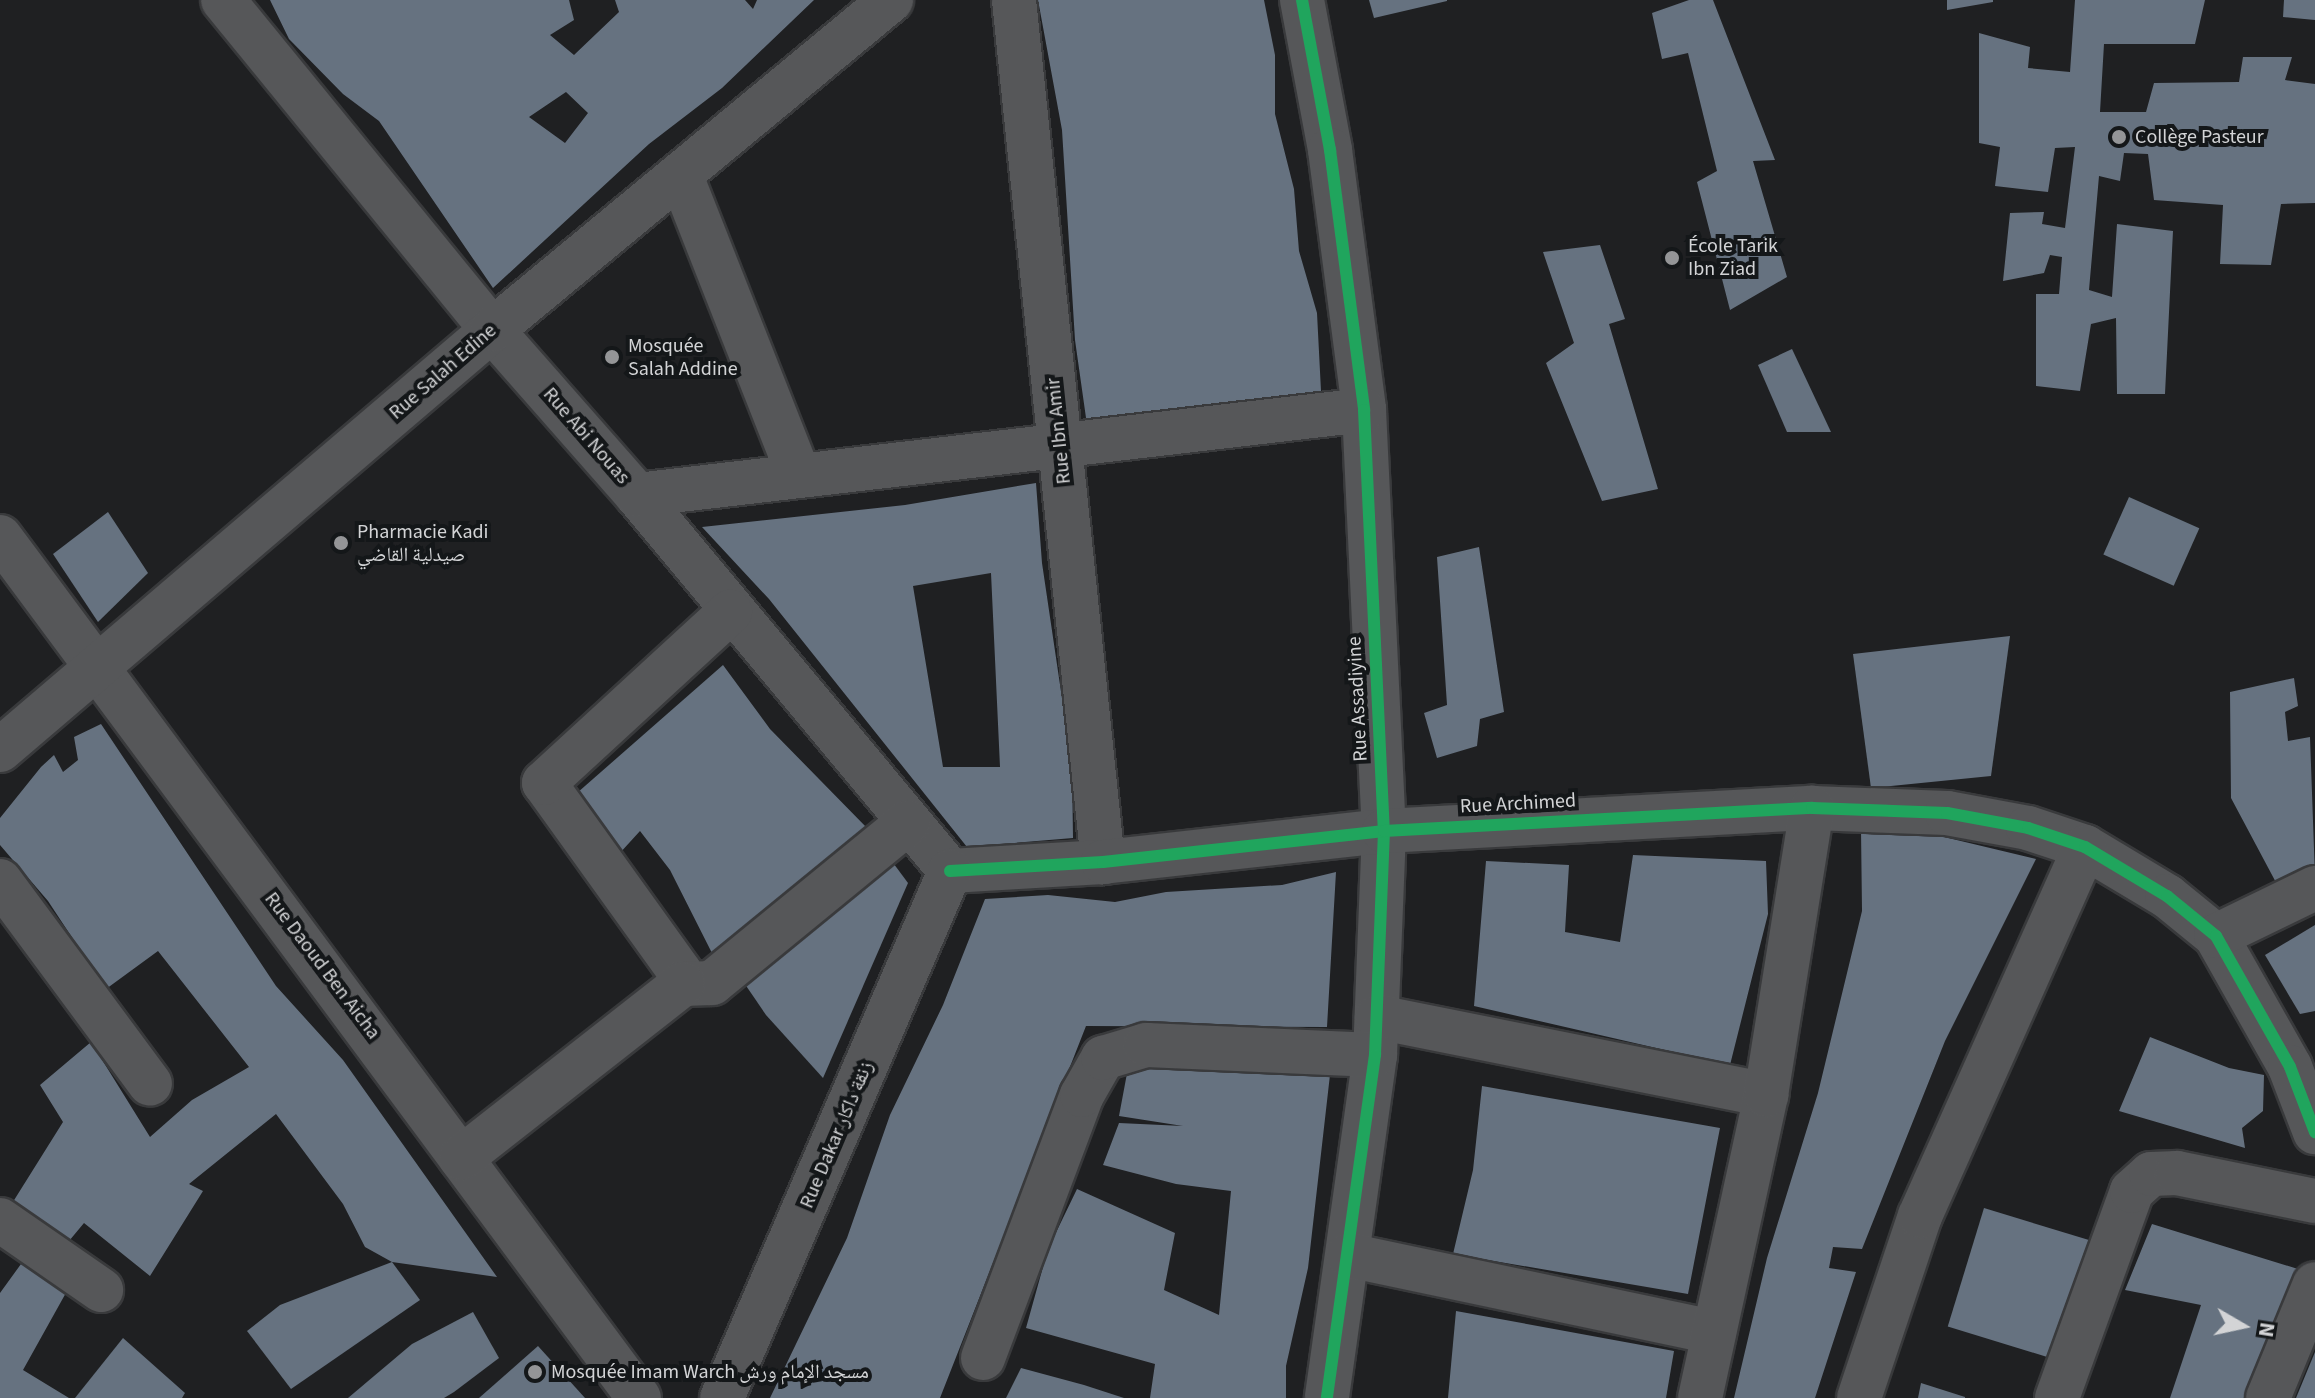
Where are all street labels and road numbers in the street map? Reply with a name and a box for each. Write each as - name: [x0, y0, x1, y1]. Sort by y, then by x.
- street label: Rue Salah Edine: [384, 319, 502, 425]
- street label: Rue Ibn Amir: [1041, 377, 1077, 485]
- street label: Rue Abi Nouas: [538, 383, 634, 489]
- street label: Rue Assadiyine: [1343, 636, 1373, 762]
- street label: Rue Archimed: [1459, 789, 1577, 819]
- street label: Rue Daoud Ben Aicha: [259, 888, 385, 1044]
- street label: Rue Dakar زنقة داكار: [795, 1058, 879, 1212]

